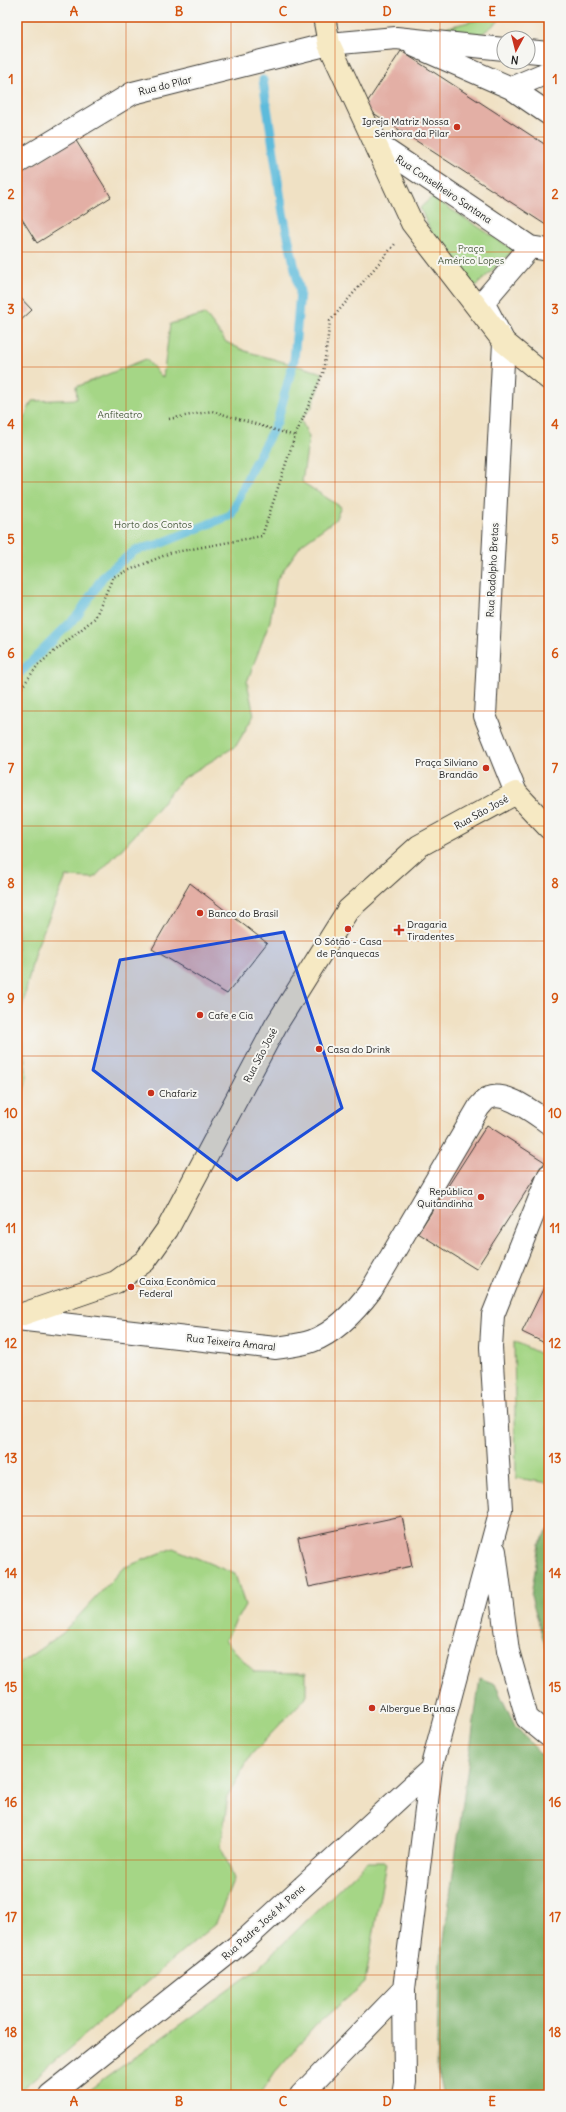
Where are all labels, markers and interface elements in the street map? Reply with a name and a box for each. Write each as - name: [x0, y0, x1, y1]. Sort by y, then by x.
- text: A: [70, 3, 79, 20]
- text: B: [175, 3, 184, 20]
- text: C: [279, 3, 288, 20]
- text: D: [382, 3, 392, 20]
- text: E: [488, 3, 496, 20]
- north arrow: [496, 30, 536, 70]
- text: N: [510, 53, 519, 67]
- text: 1: [8, 71, 14, 88]
- text: 1: [552, 71, 558, 88]
- street label: Rua do Pilar: [137, 73, 193, 98]
- place label: Igreja Matriz Nossa Senhora da Pilar: [362, 115, 449, 140]
- marker: Igreja Matriz Nossa Senhora da Pilar: [452, 122, 462, 132]
- street label: Rua Conselheiro Santana: [393, 152, 495, 227]
- text: 2: [7, 186, 15, 203]
- text: 2: [551, 186, 559, 203]
- park label: Praça Américo Lopes: [438, 242, 505, 267]
- text: 3: [7, 301, 15, 318]
- text: 3: [551, 301, 559, 318]
- park label: Anfiteatro: [97, 408, 143, 421]
- text: 4: [7, 416, 15, 433]
- text: 4: [551, 416, 559, 433]
- park label: Horto dos Contos: [114, 518, 192, 531]
- street label: Rua Rodolpho Bretas: [484, 522, 501, 618]
- text: 5: [7, 531, 15, 548]
- text: 5: [551, 531, 559, 548]
- text: 6: [7, 645, 15, 662]
- text: 6: [551, 645, 559, 662]
- place label: Praça Silviano Brandão: [415, 756, 478, 781]
- text: 7: [8, 760, 15, 777]
- text: 7: [552, 760, 559, 777]
- marker: Praça Silviano Brandão: [481, 763, 491, 773]
- street label: Rua São José: [452, 792, 511, 833]
- text: 8: [7, 875, 15, 892]
- text: 8: [551, 875, 559, 892]
- place label: Banco do Brasil: [208, 907, 278, 920]
- marker: Banco do Brasil: [195, 908, 205, 918]
- place label: Dragaria Tiradentes: [407, 918, 455, 943]
- marker: O Sótão - Casa de Panquecas: [343, 924, 353, 934]
- marker: Dragaria Tiradentes: [394, 925, 404, 935]
- place label: O Sótão - Casa de Panquecas: [314, 935, 382, 960]
- text: 9: [7, 990, 15, 1007]
- text: 9: [551, 990, 559, 1007]
- place label: Cafe e Cia: [208, 1009, 254, 1022]
- marker: Cafe e Cia: [195, 1010, 205, 1020]
- street label: Rua São José: [241, 1026, 280, 1085]
- place label: Casa do Drink: [327, 1043, 390, 1056]
- marker: Casa do Drink: [314, 1044, 324, 1054]
- place label: Chafariz: [159, 1087, 197, 1100]
- marker: Chafariz: [146, 1088, 156, 1098]
- text: 10: [4, 1105, 18, 1122]
- text: 10: [548, 1105, 562, 1122]
- place label: República Quitandinha: [417, 1185, 473, 1210]
- marker: República Quitandinha: [476, 1192, 486, 1202]
- text: 11: [6, 1220, 16, 1237]
- text: 11: [550, 1220, 560, 1237]
- place label: Caixa Econômica Federal: [139, 1275, 216, 1300]
- marker: Caixa Econômica Federal: [126, 1282, 136, 1292]
- street label: Rua Teixeira Amaral: [186, 1331, 276, 1354]
- text: 12: [5, 1335, 17, 1352]
- text: 12: [549, 1335, 561, 1352]
- text: 13: [5, 1450, 17, 1467]
- text: 13: [549, 1450, 561, 1467]
- text: 14: [5, 1565, 18, 1582]
- text: 14: [549, 1565, 562, 1582]
- text: 15: [5, 1679, 18, 1696]
- text: 15: [549, 1679, 562, 1696]
- place label: Albergue Brunas: [380, 1702, 456, 1715]
- marker: Albergue Brunas: [367, 1703, 377, 1713]
- text: 16: [5, 1794, 18, 1811]
- text: 16: [549, 1794, 562, 1811]
- street label: Rua Padre José M. Pena: [219, 1882, 308, 1963]
- text: 17: [5, 1909, 17, 1926]
- text: 17: [549, 1909, 561, 1926]
- text: 18: [5, 2024, 17, 2041]
- text: 18: [549, 2024, 561, 2041]
- text: A: [70, 2093, 79, 2110]
- text: B: [175, 2093, 184, 2110]
- text: C: [279, 2093, 288, 2110]
- text: D: [382, 2093, 392, 2110]
- text: E: [488, 2093, 496, 2110]

